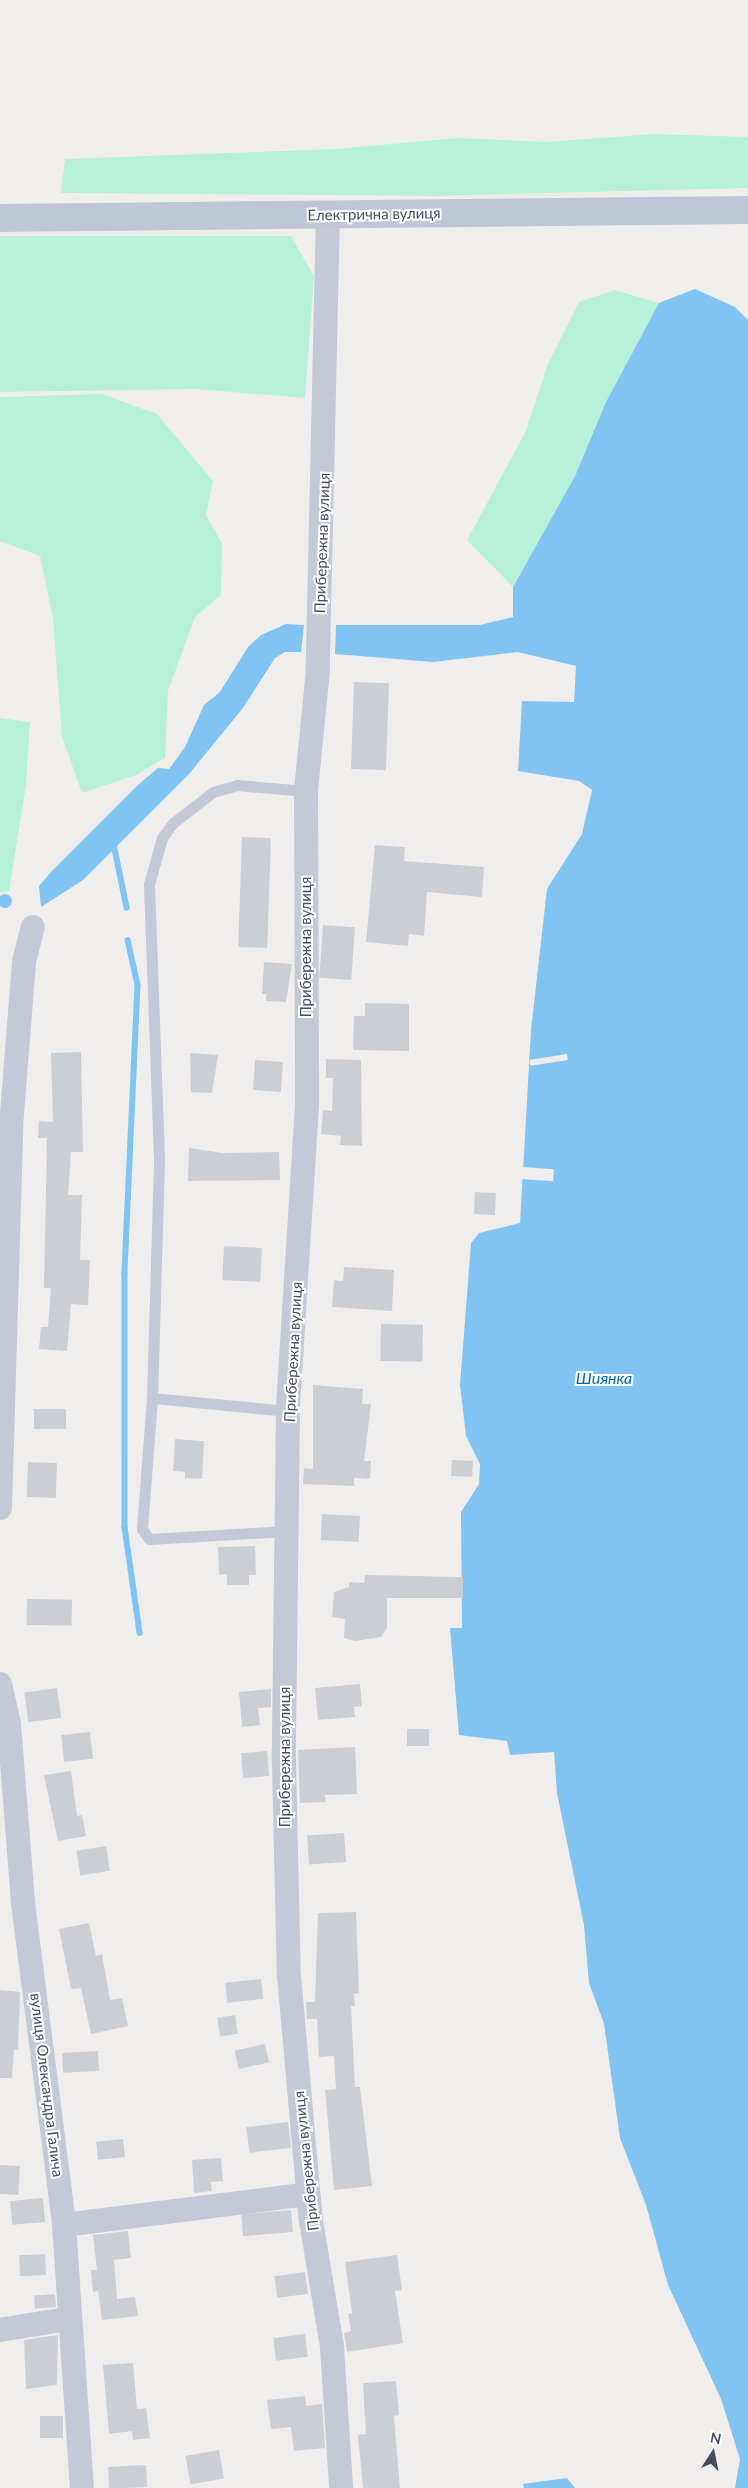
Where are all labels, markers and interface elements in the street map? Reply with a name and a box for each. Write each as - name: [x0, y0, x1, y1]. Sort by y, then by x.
- street label: Електрична вулиця: [307, 204, 441, 224]
- street label: Прибережна вулиця: [311, 472, 333, 614]
- street label: Прибережна вулиця: [297, 877, 315, 1017]
- street label: Прибережна вулиця: [280, 1281, 306, 1423]
- water label: Шиянка: [576, 1368, 632, 1388]
- street label: Прибережна вулиця: [276, 1687, 294, 1827]
- street label: вулиця Олександра Галича: [27, 1992, 67, 2178]
- street label: Прибережна вулиця: [290, 2090, 322, 2232]
- north arrow: [688, 2428, 738, 2478]
- text: N: [709, 2428, 723, 2447]

